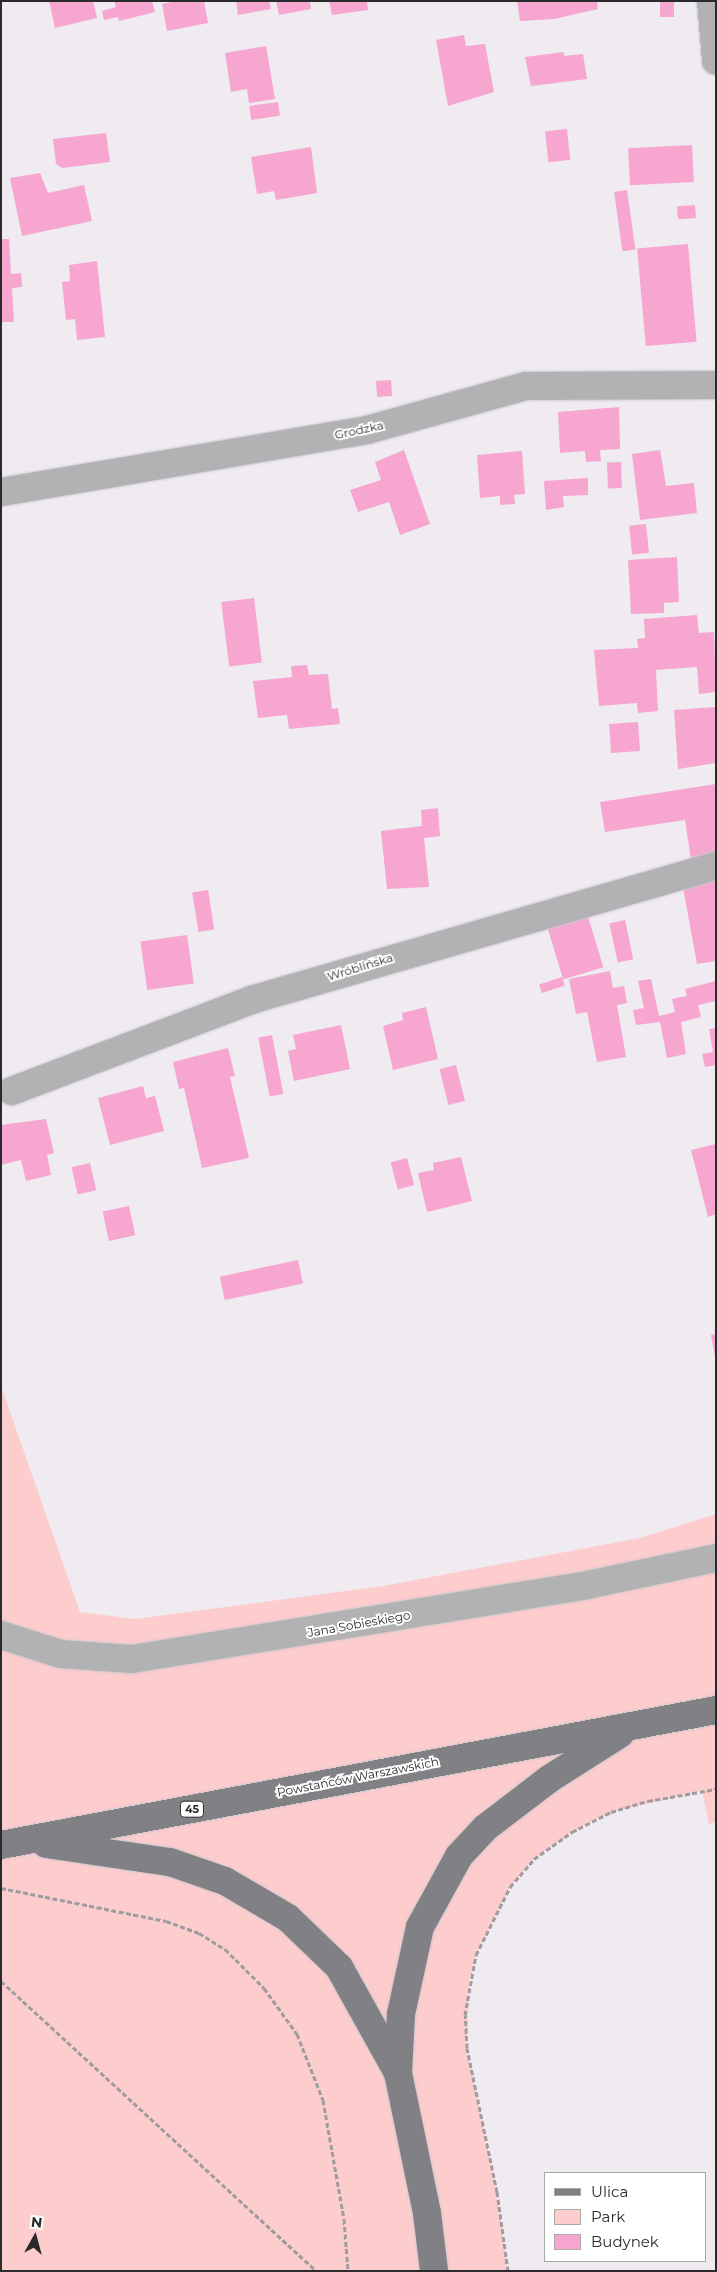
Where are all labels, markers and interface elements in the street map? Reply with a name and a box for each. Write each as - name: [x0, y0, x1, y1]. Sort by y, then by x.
- street label: Grodzka: [333, 418, 385, 442]
- street label: Wróblińska: [325, 950, 395, 984]
- street label: Jana Sobieskiego: [306, 1608, 412, 1640]
- street label: Powstańców Warszawskich: [276, 1754, 440, 1800]
- road number: 45: [180, 1800, 204, 1818]
- legend: [544, 2172, 707, 2262]
- text: Ulica: [591, 2182, 628, 2201]
- text: Park: [591, 2207, 625, 2226]
- north arrow: [10, 2212, 60, 2262]
- text: N: [30, 2212, 44, 2232]
- text: Budynek: [591, 2232, 659, 2251]

